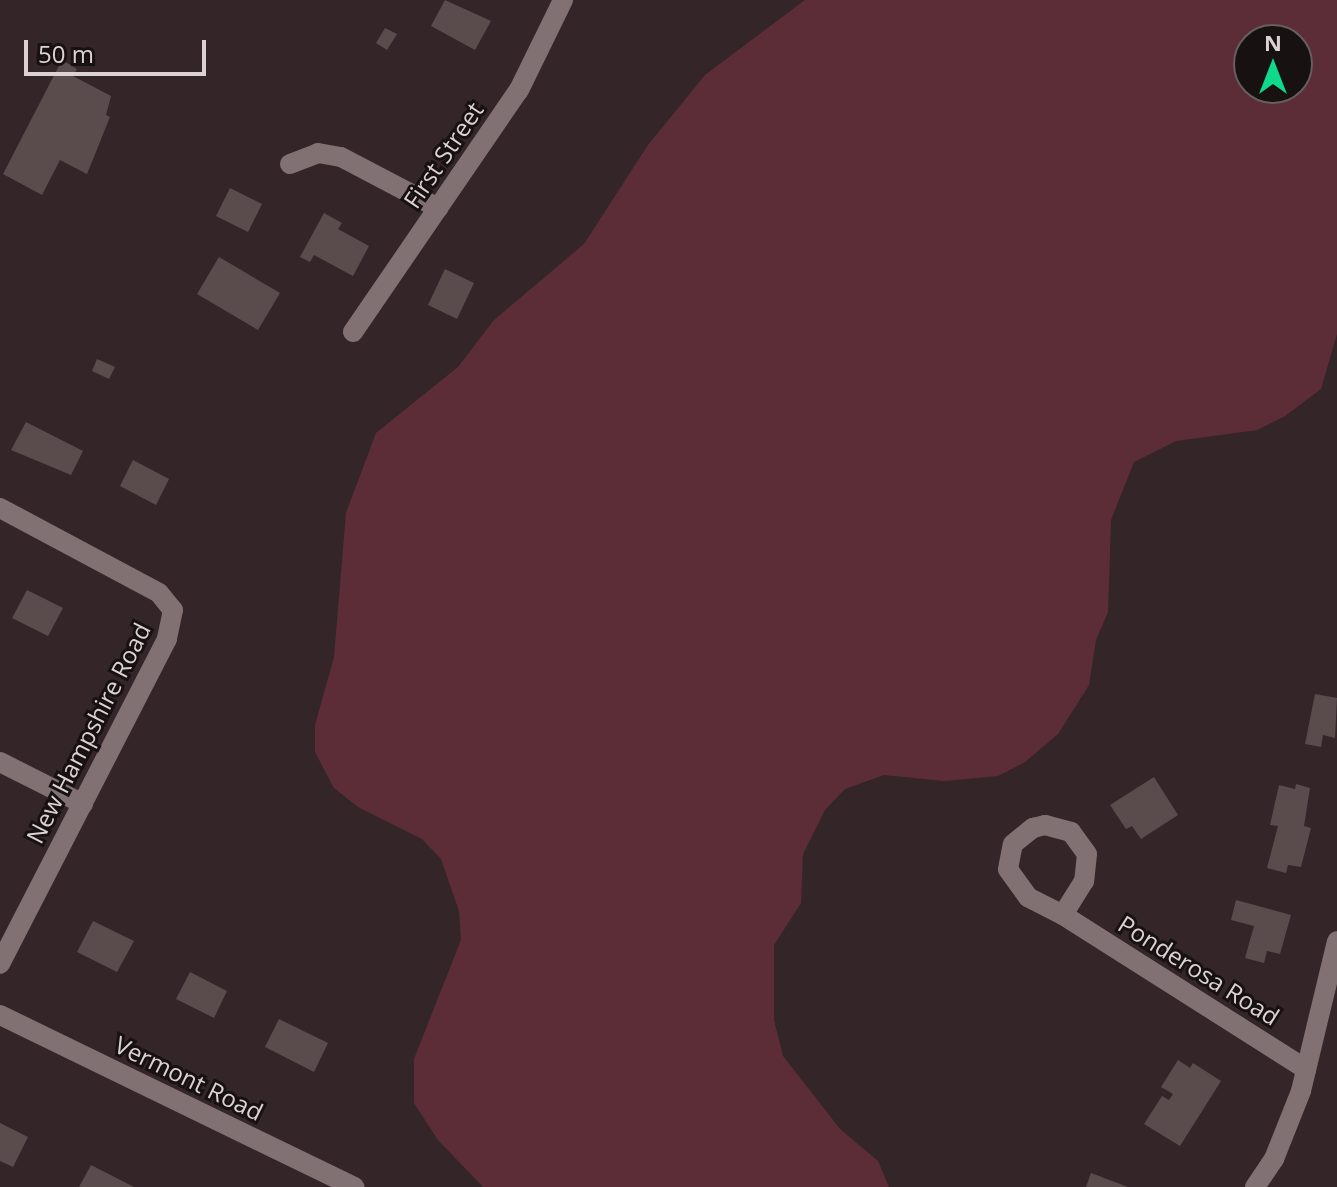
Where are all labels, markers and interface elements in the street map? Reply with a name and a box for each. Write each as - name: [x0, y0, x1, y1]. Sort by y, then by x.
- scale bar: [28, 24, 210, 74]
- north arrow: [1233, 24, 1313, 104]
- text: N: [1264, 27, 1282, 57]
- text: 50 m: [38, 37, 94, 70]
- street label: First Street: [397, 97, 489, 213]
- street label: New Hampshire Road: [20, 618, 156, 848]
- street label: Ponderosa Road: [1113, 909, 1285, 1031]
- street label: Vermont Road: [110, 1030, 268, 1126]

